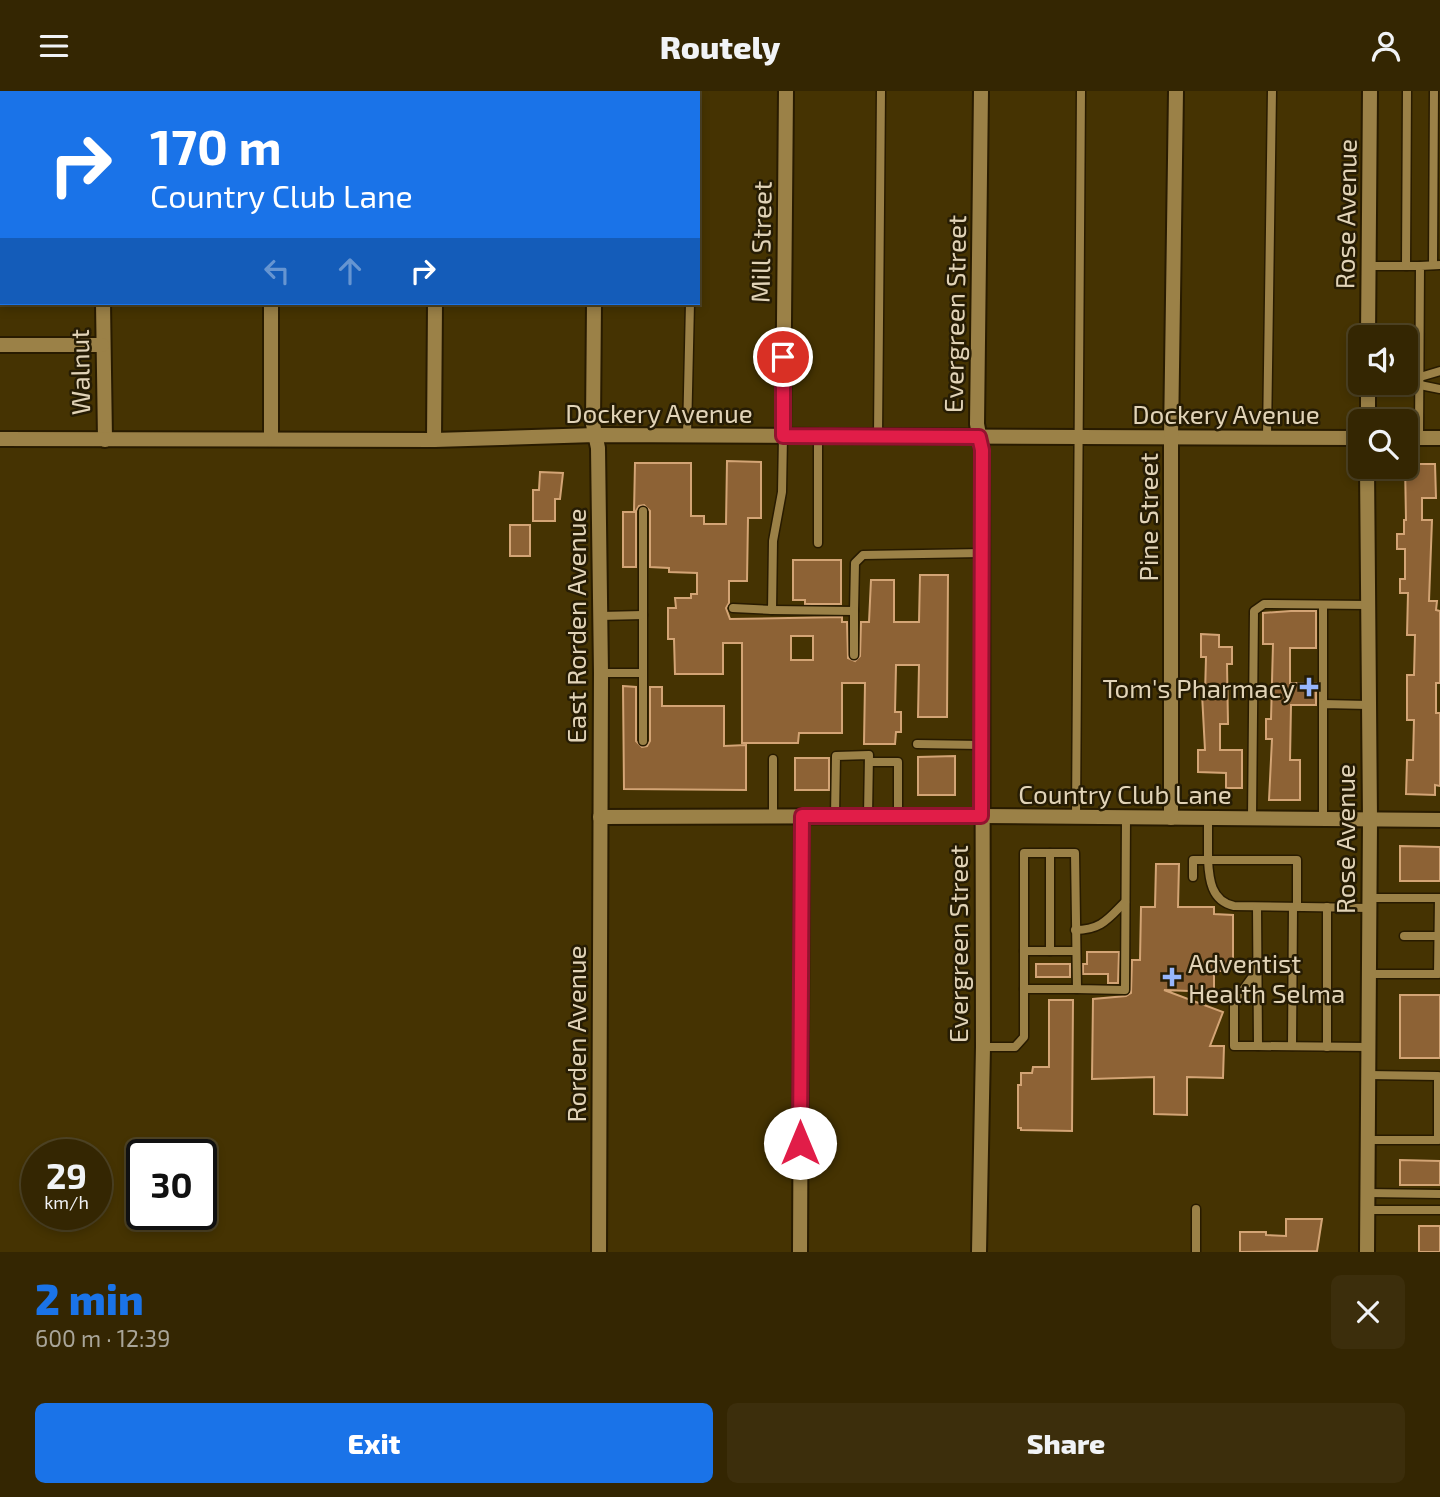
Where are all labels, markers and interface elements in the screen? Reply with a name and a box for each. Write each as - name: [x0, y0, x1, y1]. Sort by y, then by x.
- icon: menu: [35, 27, 73, 65]
- text: Routely: [660, 27, 780, 65]
- icon: person: [1367, 27, 1405, 65]
- text: 170 m: [150, 116, 282, 175]
- icon: right: [35, 119, 126, 210]
- street label: Rose Avenue: [1328, 139, 1362, 289]
- text: Country Club Lane: [150, 176, 413, 214]
- street label: Mill Street: [743, 181, 777, 303]
- street label: Evergreen Street: [937, 215, 971, 413]
- icon: left: [258, 252, 296, 290]
- icon: ahead: [331, 252, 369, 290]
- icon: right: [404, 252, 442, 290]
- map controls: [1348, 325, 1418, 479]
- button: sound: [1348, 325, 1418, 395]
- pin: [753, 327, 813, 387]
- street label: Walnut: [63, 329, 95, 415]
- icon: arrive: [764, 338, 802, 376]
- street label: Dockery Avenue: [565, 397, 753, 428]
- street label: Dockery Avenue: [1132, 398, 1320, 429]
- button: search: [1348, 409, 1418, 479]
- street label: Pine Street: [1132, 452, 1163, 581]
- street label: East Rorden Avenue: [560, 509, 591, 743]
- place label: Tom's Pharmacy: [1102, 672, 1295, 703]
- marker: Tom's Pharmacy: [1301, 679, 1317, 695]
- street label: Rose Avenue: [1329, 764, 1360, 914]
- street label: Country Club Lane: [1018, 778, 1232, 809]
- street label: Evergreen Street: [942, 845, 973, 1043]
- street label: Rorden Avenue: [560, 945, 591, 1123]
- place label: Adventist Health Selma: [1188, 947, 1345, 1008]
- marker: Adventist Health Selma: [1162, 967, 1182, 987]
- position arrow: [763, 1106, 837, 1180]
- speed limit sign: 30: [126, 1139, 217, 1230]
- text: 29: [46, 1154, 87, 1196]
- text: km/h: [44, 1191, 89, 1213]
- text: 2 min: [35, 1273, 144, 1323]
- button: close: [1331, 1275, 1405, 1349]
- text: 600 m · 12:39: [35, 1324, 170, 1352]
- button: Exit: [35, 1403, 713, 1483]
- button: Share: [727, 1403, 1405, 1483]

